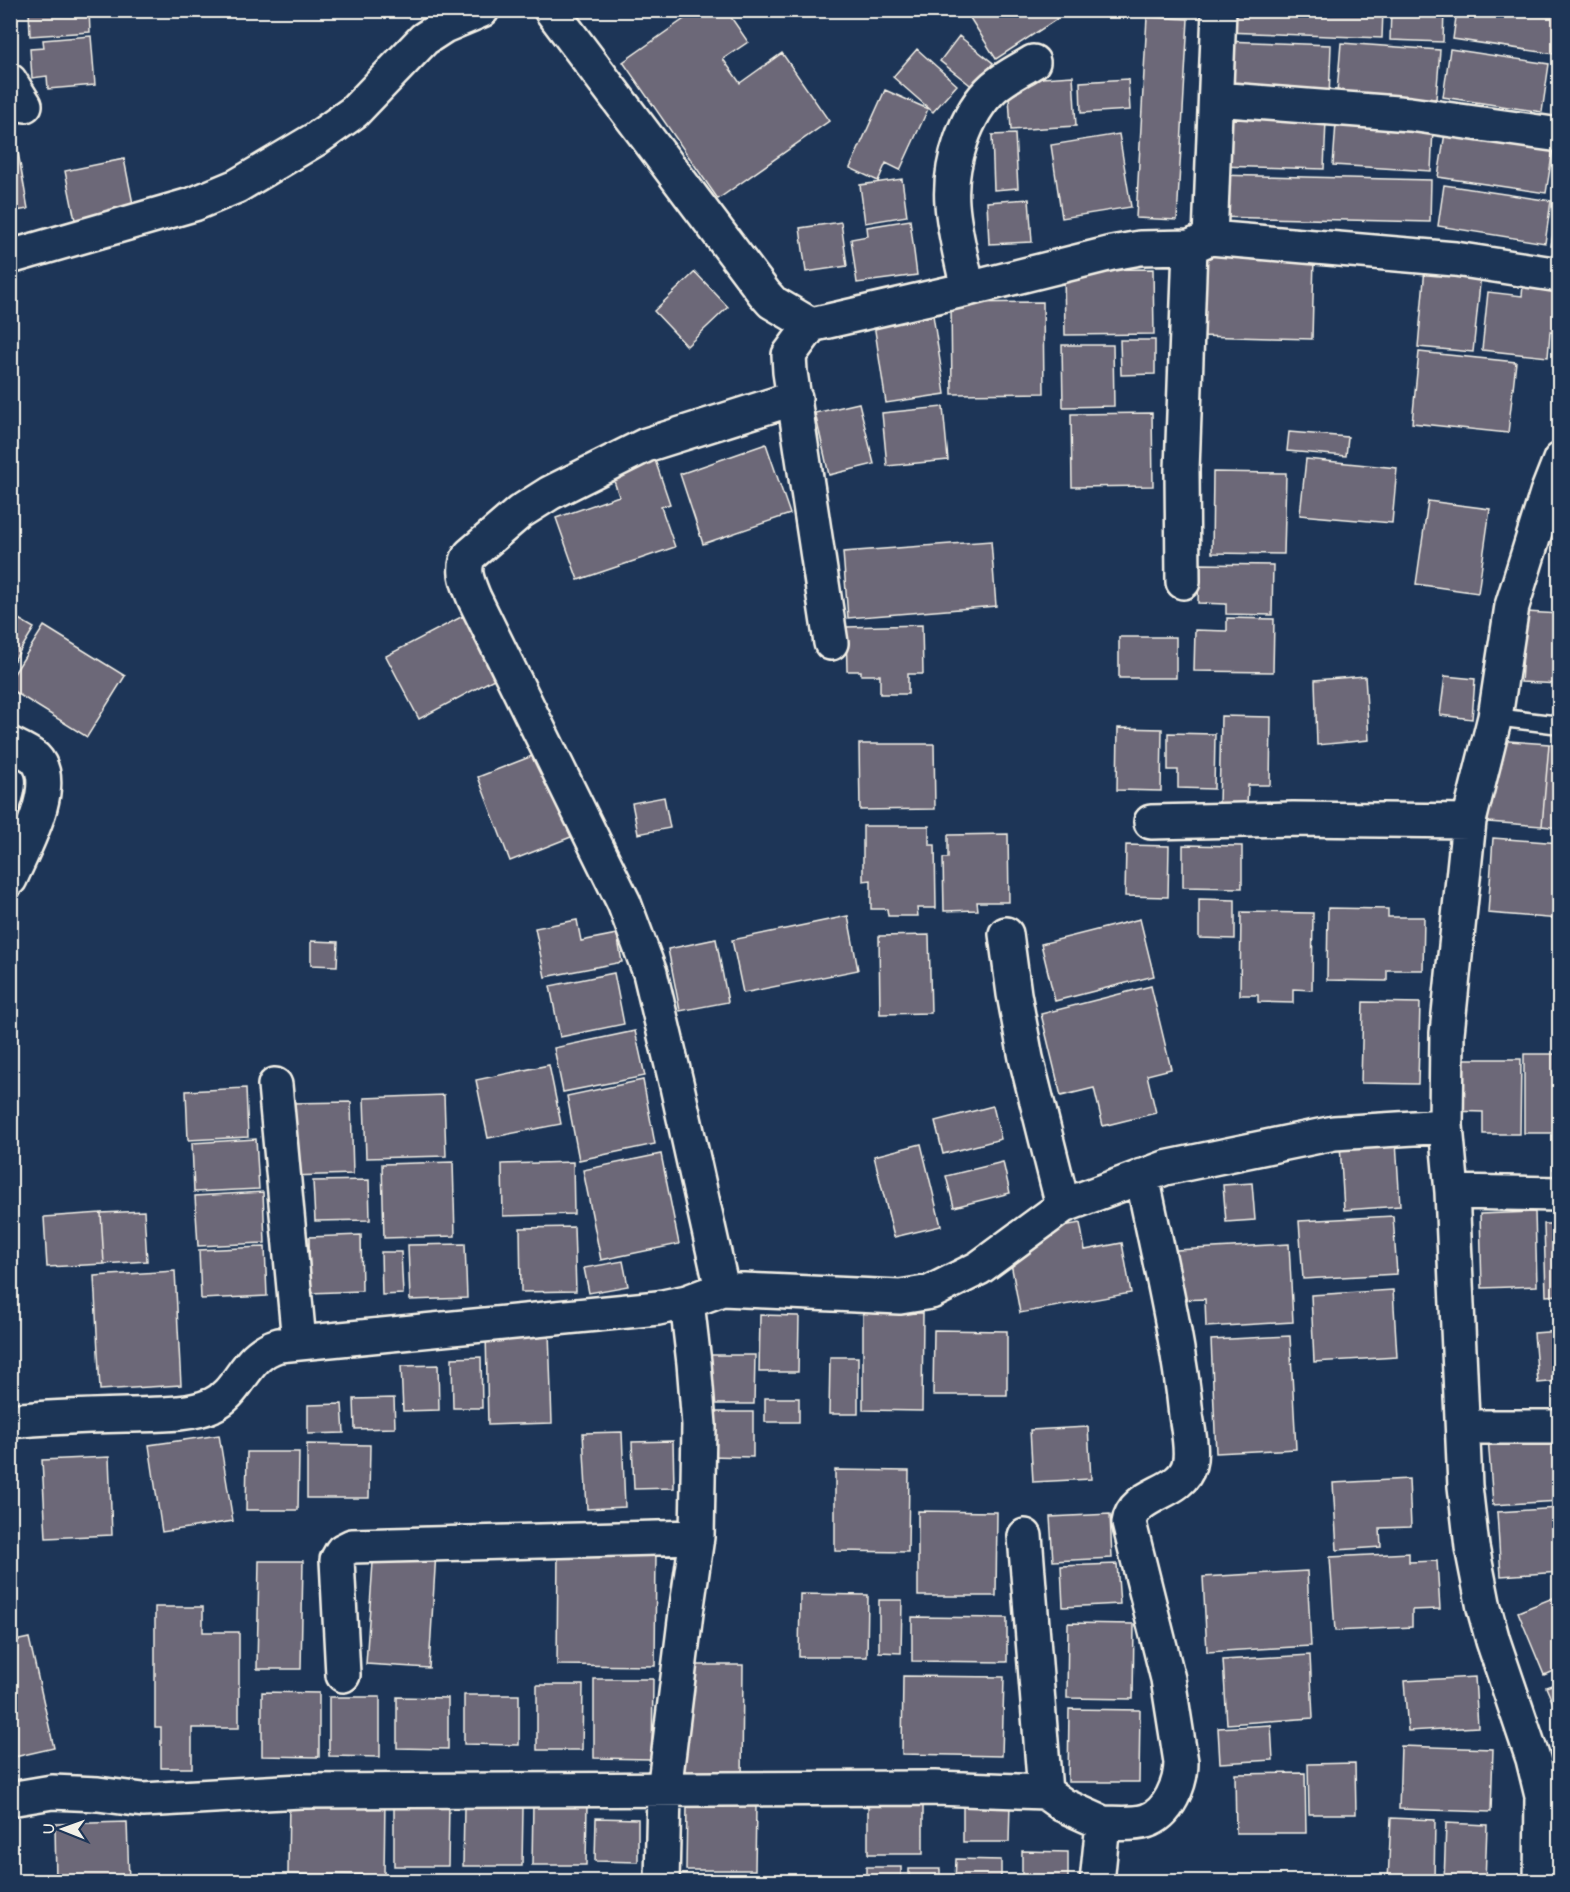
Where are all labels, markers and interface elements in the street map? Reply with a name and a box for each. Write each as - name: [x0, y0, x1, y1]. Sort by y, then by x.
- north arrow: [33, 1799, 93, 1859]
- text: U: [40, 1823, 58, 1834]

